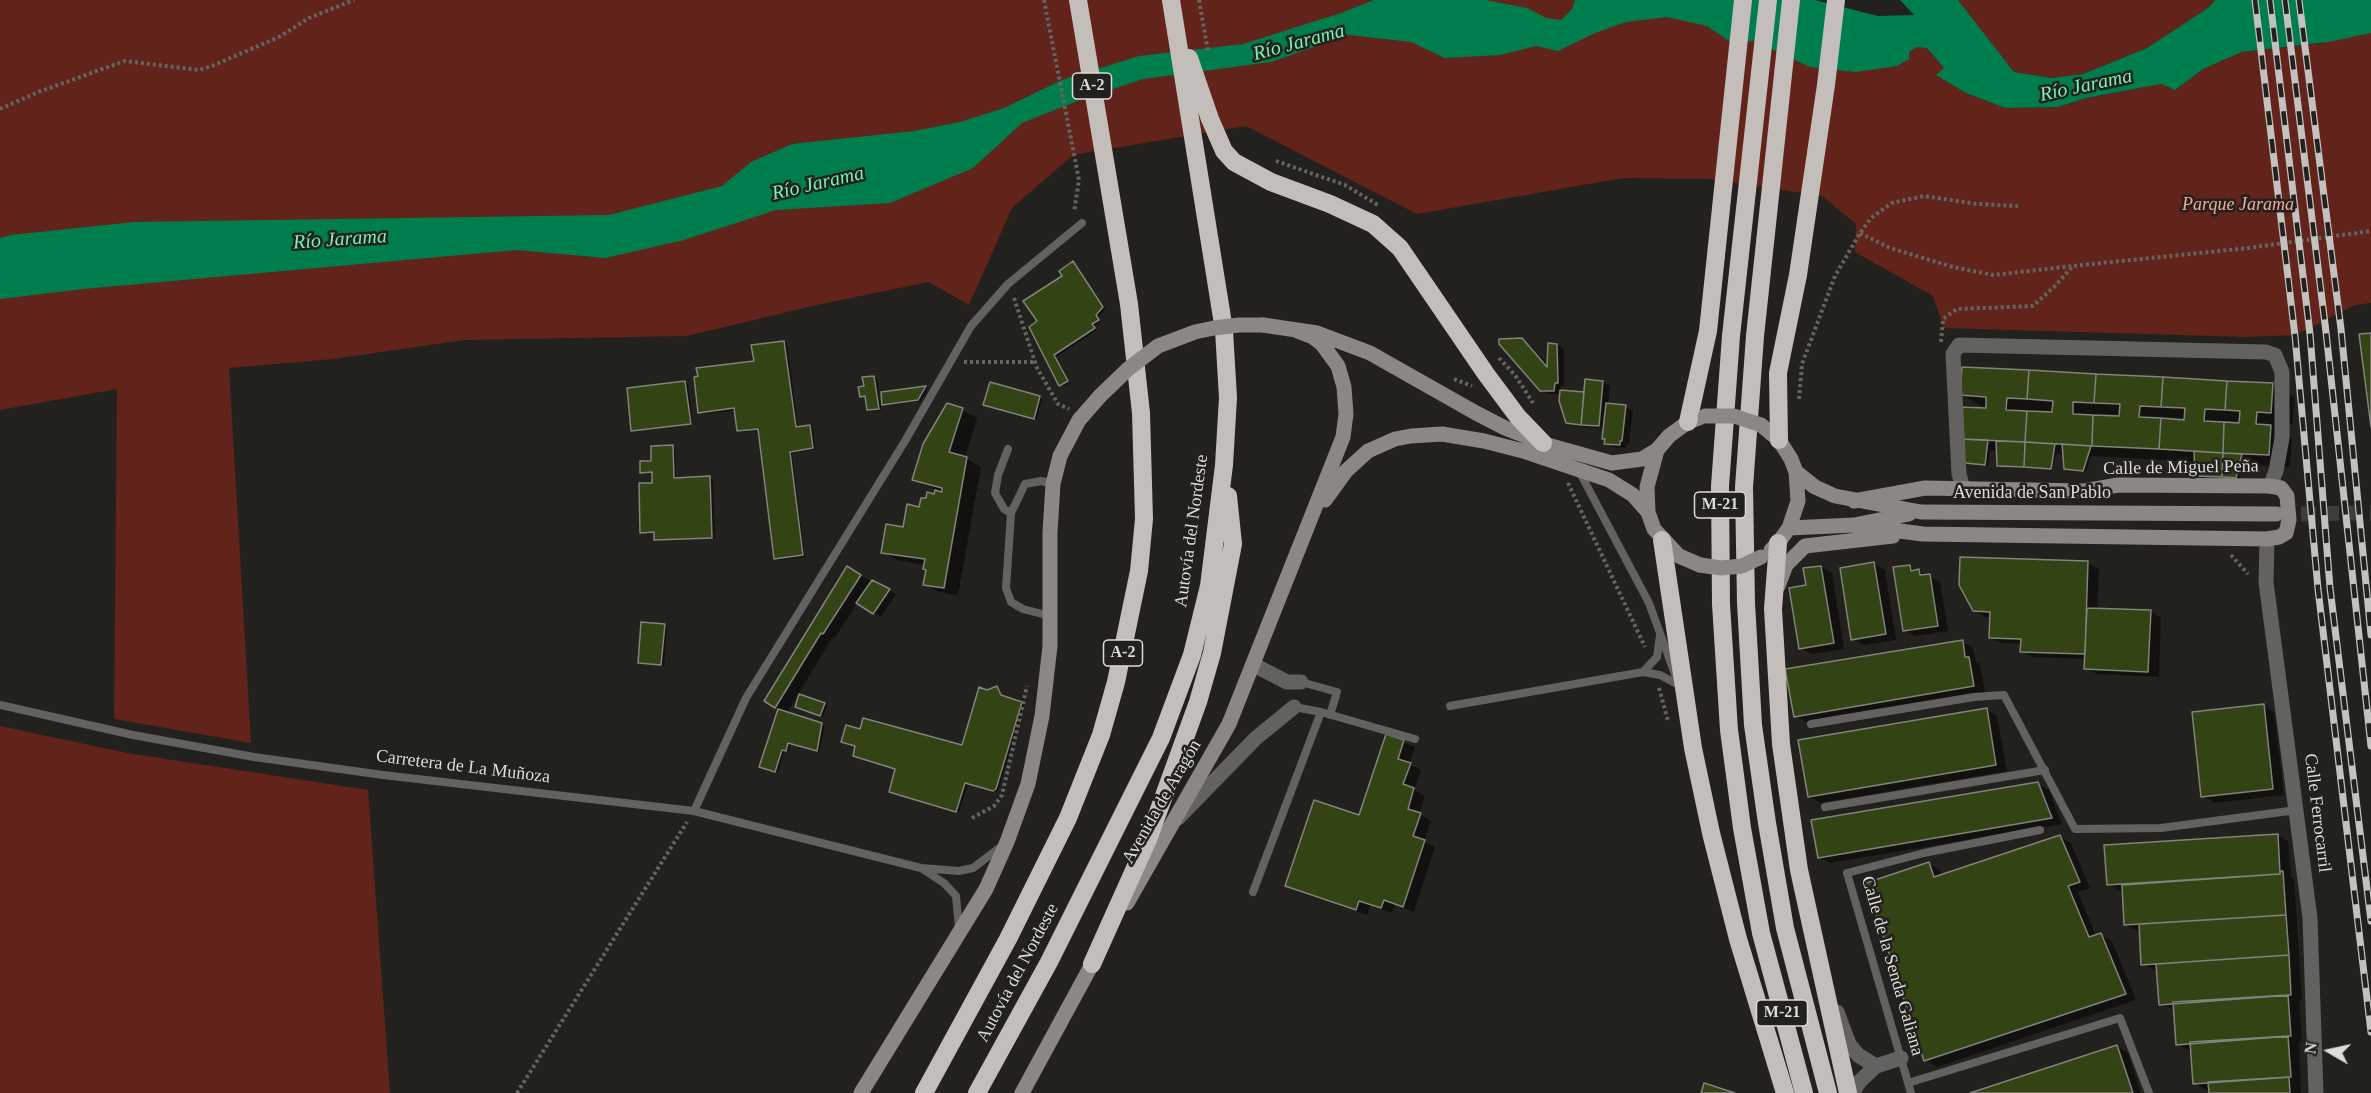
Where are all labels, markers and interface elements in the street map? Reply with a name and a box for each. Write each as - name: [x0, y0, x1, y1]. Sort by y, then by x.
- water label: Río Jarama: [1251, 19, 1347, 67]
- water label: Río Jarama: [2038, 65, 2134, 107]
- road number: A-2: [1072, 73, 1112, 99]
- water label: Río Jarama: [770, 162, 866, 206]
- park label: Parque Jarama: [2182, 194, 2294, 216]
- water label: Río Jarama: [292, 225, 388, 255]
- street label: Autovía del Nordeste: [1171, 453, 1213, 609]
- street label: Calle de Miguel Peña: [2103, 456, 2259, 480]
- street label: Avenida de San Pablo: [1953, 482, 2111, 504]
- road number: M-21: [1694, 492, 1746, 518]
- road number: A-2: [1104, 640, 1142, 666]
- street label: Avenida de Aragón: [1118, 736, 1206, 868]
- street label: Carretera de La Muñoza: [375, 746, 551, 788]
- street label: Calle Ferrocarril: [2299, 752, 2335, 874]
- street label: Calle de la Senda Galiana: [1856, 874, 1928, 1058]
- street label: Autovía del Nordeste: [972, 900, 1064, 1046]
- road number: M-21: [1756, 1000, 1808, 1026]
- north arrow: [2299, 1021, 2359, 1081]
- text: N: [2301, 1041, 2320, 1055]

